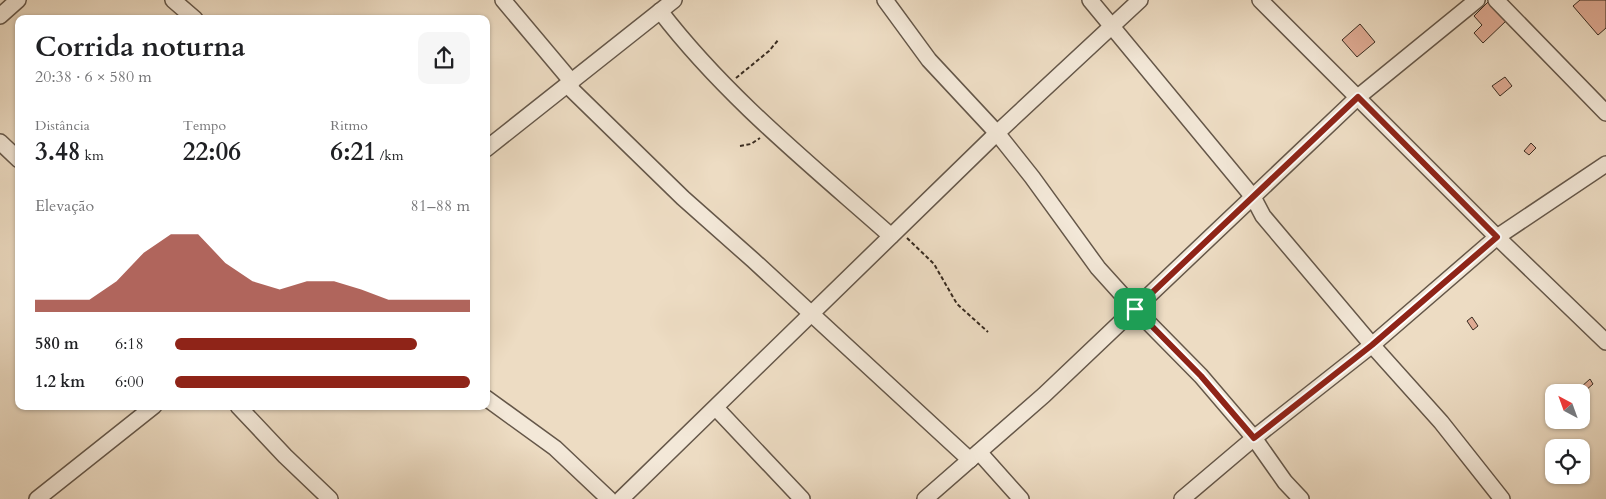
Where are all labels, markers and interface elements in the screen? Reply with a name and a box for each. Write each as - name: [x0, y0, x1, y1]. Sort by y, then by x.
- text: Corrida noturna: [35, 28, 245, 66]
- button: share: [418, 32, 470, 84]
- text: 20:38 · 6 × 580 m: [35, 66, 152, 88]
- text: Distância: [35, 116, 90, 135]
- text: Tempo: [183, 116, 226, 135]
- text: Ritmo: [330, 116, 368, 135]
- text: 3.48: [35, 135, 81, 169]
- text: 22:06: [183, 135, 241, 169]
- text: 6:21: [330, 135, 376, 169]
- text: km: [81, 146, 104, 165]
- text: /km: [376, 146, 404, 165]
- text: Elevação: [35, 195, 94, 217]
- text: 81–88 m: [411, 195, 470, 217]
- pin: [1114, 288, 1156, 330]
- icon: arrive: [1121, 295, 1149, 323]
- text: 580 m: [35, 333, 79, 355]
- text: 6:18: [115, 333, 144, 355]
- text: 1.2 km: [35, 371, 85, 393]
- text: 6:00: [115, 371, 144, 393]
- north arrow: [1545, 384, 1590, 429]
- map controls: [1545, 384, 1590, 484]
- button: locate: [1545, 439, 1590, 484]

